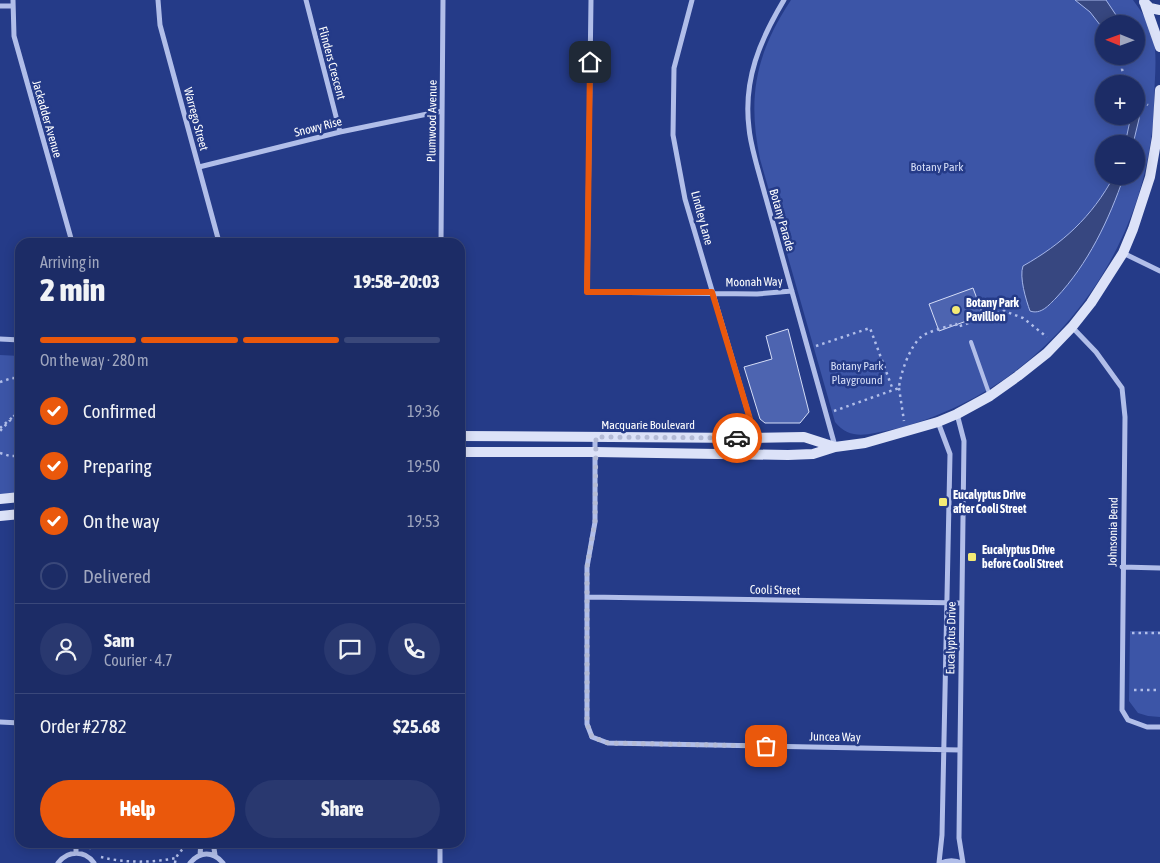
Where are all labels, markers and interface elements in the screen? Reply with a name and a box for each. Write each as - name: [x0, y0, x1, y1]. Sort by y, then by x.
- north arrow: [1095, 15, 1145, 65]
- map controls: [1095, 15, 1145, 185]
- street label: Flinders Crescent: [316, 25, 349, 102]
- pin: [569, 41, 611, 83]
- icon: home: [576, 48, 604, 76]
- button: +: [1095, 75, 1145, 125]
- street label: Jackadder Avenue: [29, 79, 65, 159]
- street label: Plumwood Avenue: [424, 80, 440, 162]
- street label: Warrego Street: [181, 86, 211, 153]
- street label: Snowy Rise: [293, 114, 343, 140]
- button: −: [1095, 135, 1145, 185]
- park label: Botany Park: [911, 160, 964, 174]
- street label: Botany Parade: [766, 187, 798, 253]
- street label: Lindley Lane: [688, 189, 716, 247]
- text: Arriving in: [40, 253, 100, 271]
- text: 19:58–20:03: [353, 270, 440, 292]
- text: 2 min: [40, 271, 105, 308]
- street label: Moonah Way: [725, 275, 783, 289]
- place label: Botany Park Pavillion: [966, 296, 1020, 324]
- marker: Botany Park Pavillion: [950, 304, 962, 316]
- text: On the way · 280 m: [40, 351, 149, 369]
- park label: Botany Park Playground: [831, 359, 884, 387]
- icon: check: [40, 397, 68, 425]
- text: Confirmed: [83, 400, 156, 422]
- text: 19:36: [407, 402, 440, 420]
- courier: [712, 413, 762, 463]
- street label: Macquarie Boulevard: [601, 418, 695, 432]
- icon: car: [723, 424, 751, 452]
- icon: check: [40, 452, 68, 480]
- text: Preparing: [83, 455, 152, 477]
- text: 19:50: [407, 457, 440, 475]
- place label: Eucalyptus Drive after Cooli Street: [953, 488, 1027, 516]
- marker: Eucalyptus Drive after Cooli Street: [937, 496, 949, 508]
- street label: Johnsonia Bend: [1105, 497, 1121, 567]
- icon: check: [40, 507, 68, 535]
- text: On the way: [83, 510, 160, 532]
- text: 19:53: [407, 512, 440, 530]
- place label: Eucalyptus Drive before Cooli Street: [982, 543, 1064, 571]
- marker: Eucalyptus Drive before Cooli Street: [966, 551, 978, 563]
- text: Delivered: [83, 565, 151, 587]
- street label: Cooli Street: [750, 583, 801, 597]
- street label: Eucalyptus Drive: [943, 601, 959, 675]
- button: person: [40, 623, 92, 675]
- button: chat: [324, 623, 376, 675]
- button: phone: [388, 623, 440, 675]
- text: Sam: [104, 629, 135, 651]
- text: Courier · 4.7: [104, 651, 173, 669]
- text: Order #2782: [40, 715, 127, 737]
- text: $25.68: [393, 715, 440, 737]
- pin: [745, 725, 787, 767]
- street label: Juncea Way: [809, 730, 861, 744]
- icon: bag: [752, 732, 780, 760]
- button: Help: [40, 780, 235, 838]
- button: Share: [245, 780, 440, 838]

